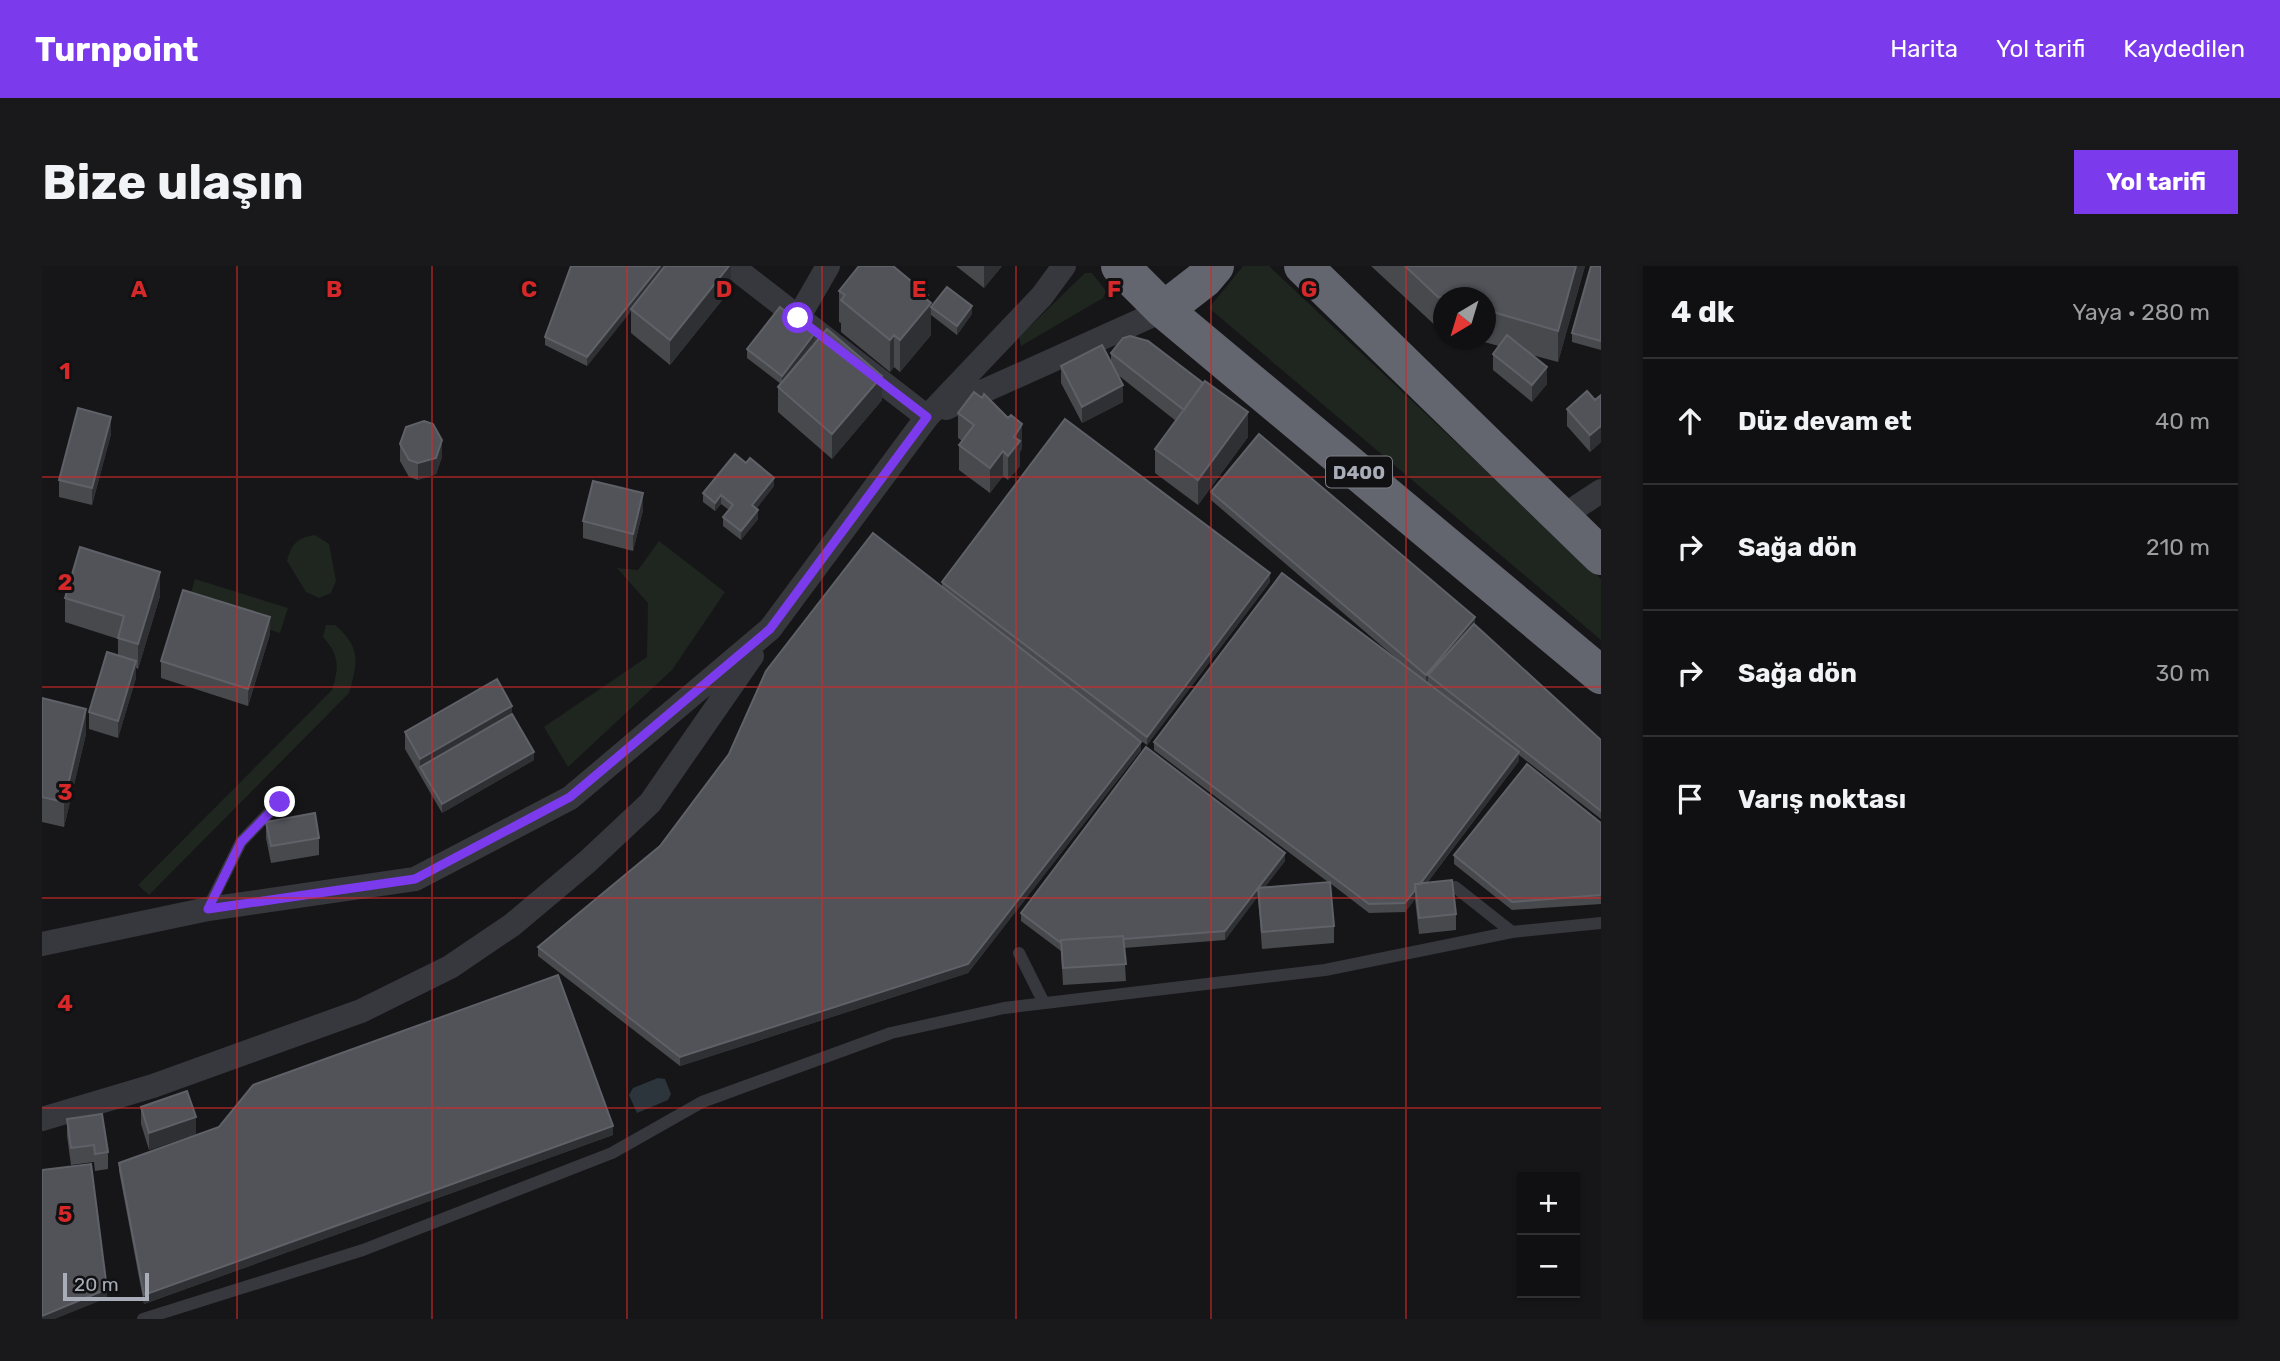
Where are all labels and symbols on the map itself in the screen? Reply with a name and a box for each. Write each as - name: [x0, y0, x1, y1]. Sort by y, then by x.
- text: A: [131, 275, 148, 303]
- text: B: [326, 275, 342, 303]
- text: C: [521, 275, 537, 303]
- text: D: [716, 275, 732, 303]
- text: E: [912, 275, 926, 303]
- text: F: [1107, 275, 1121, 303]
- text: G: [1301, 275, 1317, 303]
- north arrow: [1433, 287, 1496, 350]
- route start: [782, 302, 813, 333]
- text: 1: [59, 357, 71, 385]
- road number: D400: [1326, 456, 1392, 488]
- text: 2: [58, 568, 72, 596]
- text: 3: [57, 778, 73, 806]
- route end: [264, 786, 295, 817]
- text: 4: [57, 989, 73, 1017]
- text: 5: [58, 1200, 73, 1228]
- scale bar: [63, 1270, 149, 1302]

